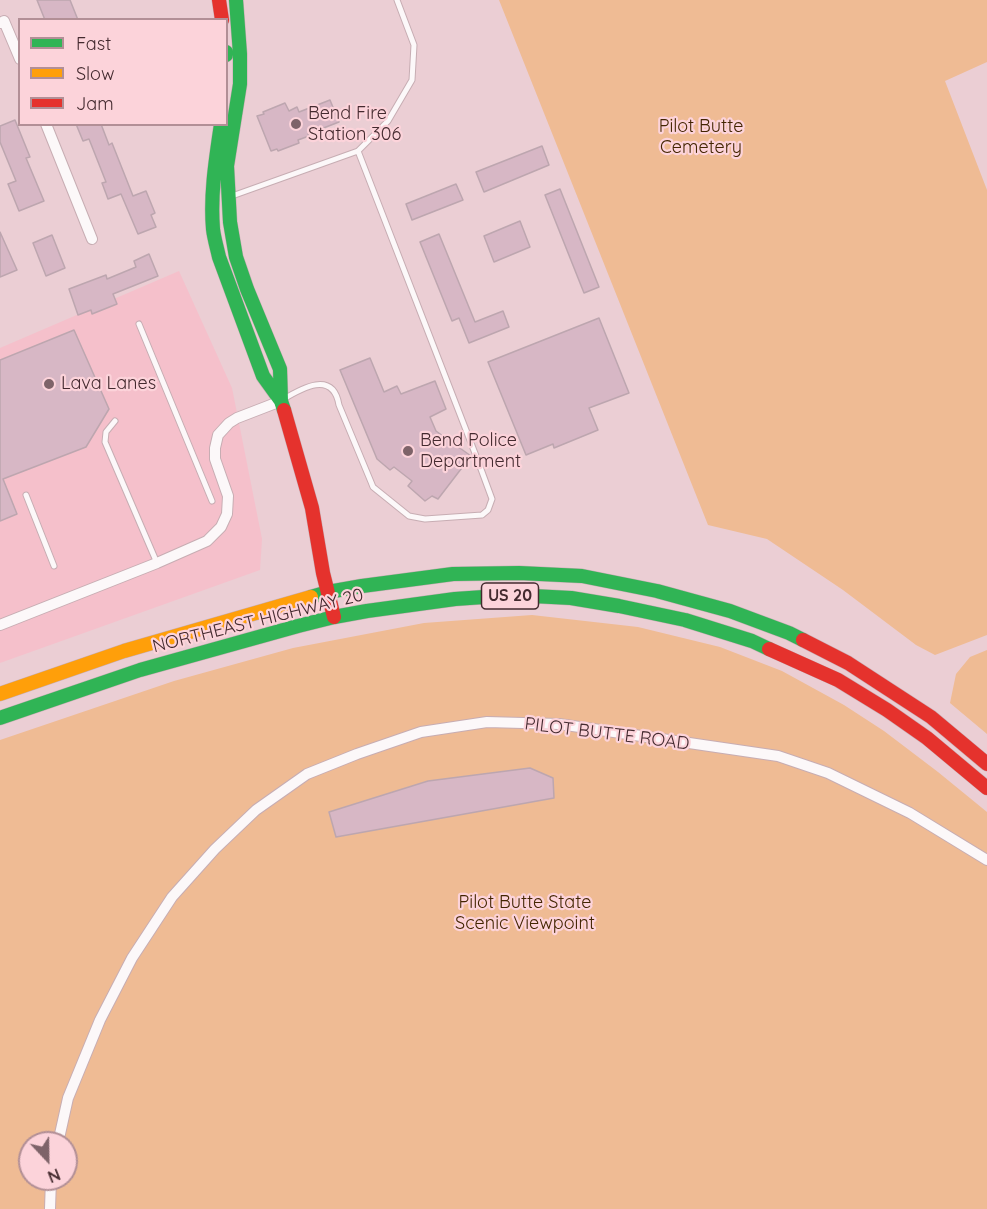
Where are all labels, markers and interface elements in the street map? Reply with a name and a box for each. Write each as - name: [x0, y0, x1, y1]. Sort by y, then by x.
- legend: [18, 18, 228, 126]
- text: Fast: [76, 32, 111, 55]
- text: Slow: [76, 62, 114, 85]
- text: Jam: [76, 92, 114, 115]
- place label: Bend Fire Station 306: [308, 103, 401, 146]
- park label: Pilot Butte Cemetery: [659, 116, 743, 158]
- marker: Bend Fire Station 306: [289, 117, 303, 131]
- place label: Lava Lanes: [61, 373, 156, 395]
- marker: Lava Lanes: [42, 377, 56, 391]
- place label: Bend Police Department: [420, 430, 521, 472]
- marker: Bend Police Department: [401, 444, 415, 458]
- road number: US 20: [482, 583, 538, 609]
- street label: NORTHEAST HIGHWAY 20: [150, 584, 366, 658]
- street label: PILOT BUTTE ROAD: [523, 713, 691, 755]
- park label: Pilot Butte State Scenic Viewpoint: [455, 892, 595, 934]
- north arrow: [18, 1131, 78, 1191]
- text: N: [45, 1164, 63, 1187]

